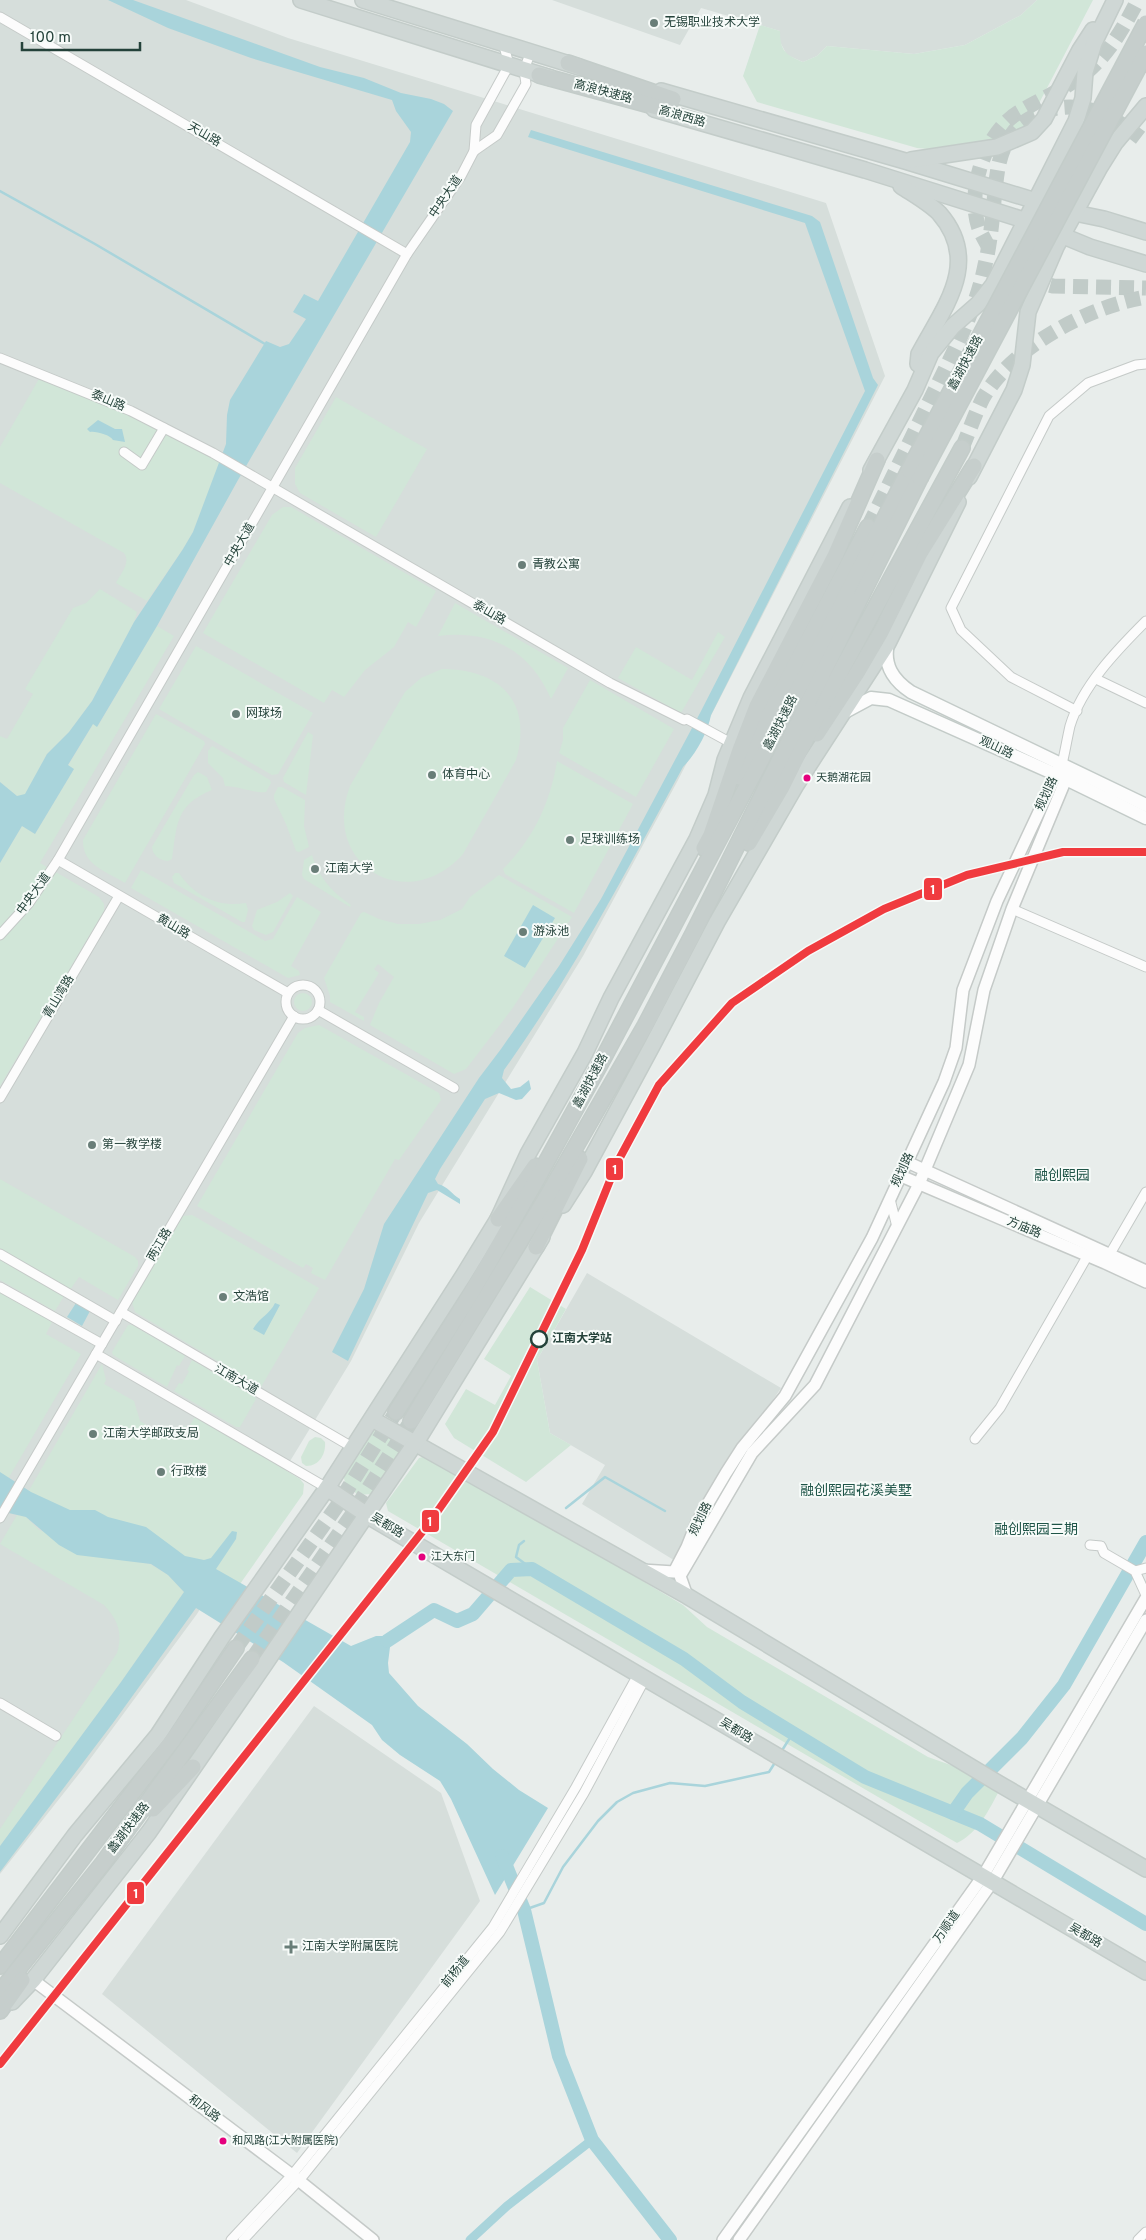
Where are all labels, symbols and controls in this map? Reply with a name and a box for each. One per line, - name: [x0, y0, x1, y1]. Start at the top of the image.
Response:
- place label: 无锡职业技术大学: [664, 15, 760, 31]
- marker: 无锡职业技术大学: [648, 17, 660, 29]
- scale bar: [22, 20, 140, 52]
- text: 100 m: [30, 29, 71, 48]
- street label: 高浪快速路: [572, 77, 634, 107]
- street label: 高浪西路: [657, 103, 707, 131]
- street label: 天山路: [184, 119, 224, 151]
- street label: 中央大道: [426, 173, 466, 221]
- street label: 蠡湖快速路: [945, 333, 987, 393]
- street label: 泰山路: [88, 387, 128, 415]
- street label: 中央大道: [221, 520, 259, 570]
- place label: 青教公寓: [532, 557, 580, 573]
- marker: 青教公寓: [516, 559, 528, 571]
- street label: 泰山路: [469, 597, 509, 629]
- street label: 蠡湖快速路: [760, 693, 802, 753]
- place label: 网球场: [246, 706, 282, 722]
- marker: 网球场: [230, 708, 242, 720]
- street label: 观山路: [976, 733, 1016, 763]
- place label: 体育中心: [442, 767, 490, 783]
- marker: 体育中心: [426, 769, 438, 781]
- place label: 天鹅湖花园: [816, 771, 871, 785]
- marker: 天鹅湖花园: [802, 773, 812, 783]
- street label: 规划路: [1032, 774, 1062, 814]
- place label: 足球训练场: [580, 832, 640, 848]
- marker: 足球训练场: [564, 834, 576, 846]
- place label: 江南大学: [325, 861, 373, 877]
- marker: 江南大学: [309, 863, 321, 875]
- street label: 中央大道: [13, 870, 55, 918]
- line badge: 1: [923, 877, 943, 901]
- text: 1: [930, 882, 936, 899]
- street label: 黄山路: [153, 911, 193, 943]
- place label: 游泳池: [533, 924, 569, 940]
- marker: 游泳池: [517, 926, 529, 938]
- street label: 青山湾路: [40, 972, 78, 1022]
- street label: 蠡湖快速路: [570, 1051, 612, 1111]
- place label: 第一教学楼: [102, 1137, 162, 1153]
- marker: 第一教学楼: [86, 1139, 98, 1151]
- street label: 规划路: [888, 1150, 918, 1190]
- line badge: 1: [605, 1157, 624, 1181]
- text: 1: [612, 1162, 618, 1179]
- district label: 融创·熙园: [1034, 1167, 1090, 1185]
- street label: 方庙路: [1004, 1214, 1044, 1242]
- street label: 两江路: [144, 1225, 176, 1265]
- place label: 文浩馆: [233, 1289, 269, 1305]
- marker: 文浩馆: [217, 1291, 229, 1303]
- marker: 江南大学站: [530, 1330, 548, 1348]
- place label: 江南大学站: [552, 1331, 612, 1347]
- street label: 江南大道: [211, 1361, 261, 1399]
- place label: 江南大学邮政支局: [103, 1426, 199, 1442]
- marker: 江南大学邮政支局: [87, 1428, 99, 1440]
- place label: 行政楼: [171, 1464, 207, 1480]
- marker: 行政楼: [155, 1466, 167, 1478]
- district label: 融创熙园·花溪美墅: [800, 1482, 912, 1500]
- street label: 规划路: [686, 1499, 716, 1539]
- line badge: 1: [421, 1509, 440, 1533]
- street label: 吴都路: [367, 1510, 407, 1542]
- text: 1: [427, 1514, 433, 1531]
- district label: 融创熙园三期: [994, 1521, 1078, 1539]
- place label: 江大东门: [431, 1550, 475, 1564]
- marker: 江大东门: [417, 1552, 427, 1562]
- street label: 吴都路: [716, 1715, 756, 1747]
- street label: 蠡湖快速路: [105, 1799, 153, 1857]
- line badge: 1: [126, 1881, 145, 1905]
- text: 1: [133, 1886, 139, 1903]
- street label: 万顺道: [930, 1908, 964, 1946]
- street label: 吴都路: [1065, 1920, 1105, 1952]
- place label: 江南大学附属医院: [302, 1939, 398, 1955]
- marker: 江南大学附属医院: [284, 1940, 298, 1954]
- street label: 前杨道: [438, 1953, 474, 1991]
- street label: 和风路: [185, 2092, 223, 2126]
- place label: 和风路(江大附属医院): [232, 2134, 339, 2148]
- marker: 和风路(江大附属医院): [218, 2136, 228, 2146]

